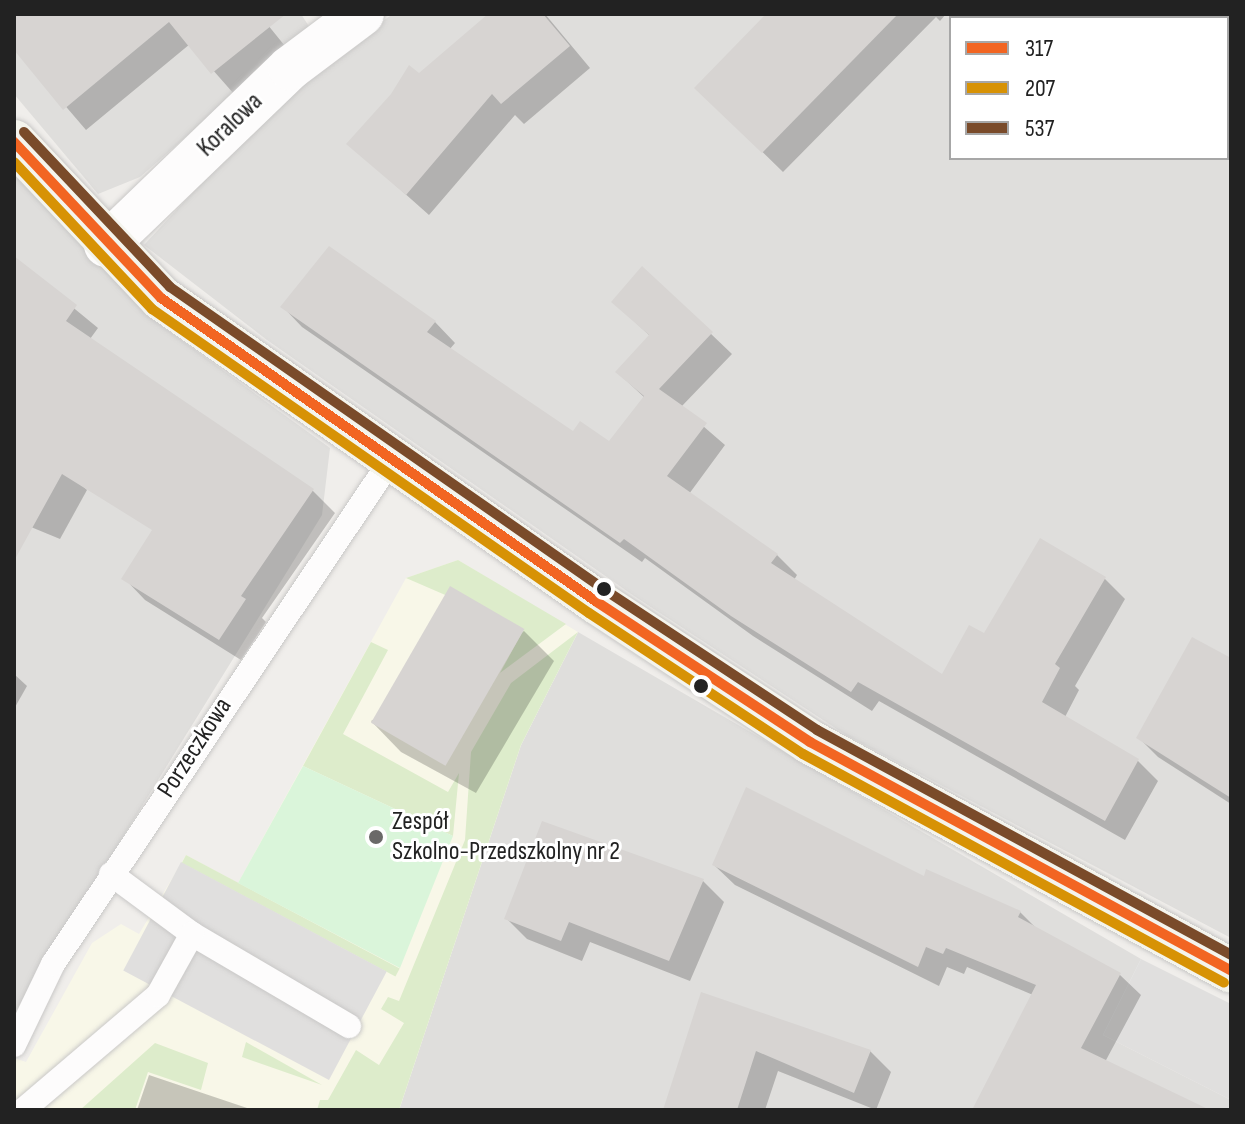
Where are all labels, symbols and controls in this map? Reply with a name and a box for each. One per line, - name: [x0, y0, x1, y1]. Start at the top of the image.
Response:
- legend: [949, 16, 1229, 160]
- text: 317: [1025, 34, 1053, 63]
- text: 207: [1025, 74, 1055, 103]
- street label: Koralowa: [191, 86, 269, 164]
- text: 537: [1025, 114, 1054, 143]
- unlabelled marker: [596, 581, 612, 597]
- unlabelled marker: [693, 678, 709, 694]
- street label: Porzeczkowa: [151, 692, 239, 804]
- place label: Zespół Szkolno-Przedszkolny nr 2: [392, 806, 620, 868]
- marker: Zespół Szkolno-Przedszkolny nr 2: [367, 828, 385, 846]

